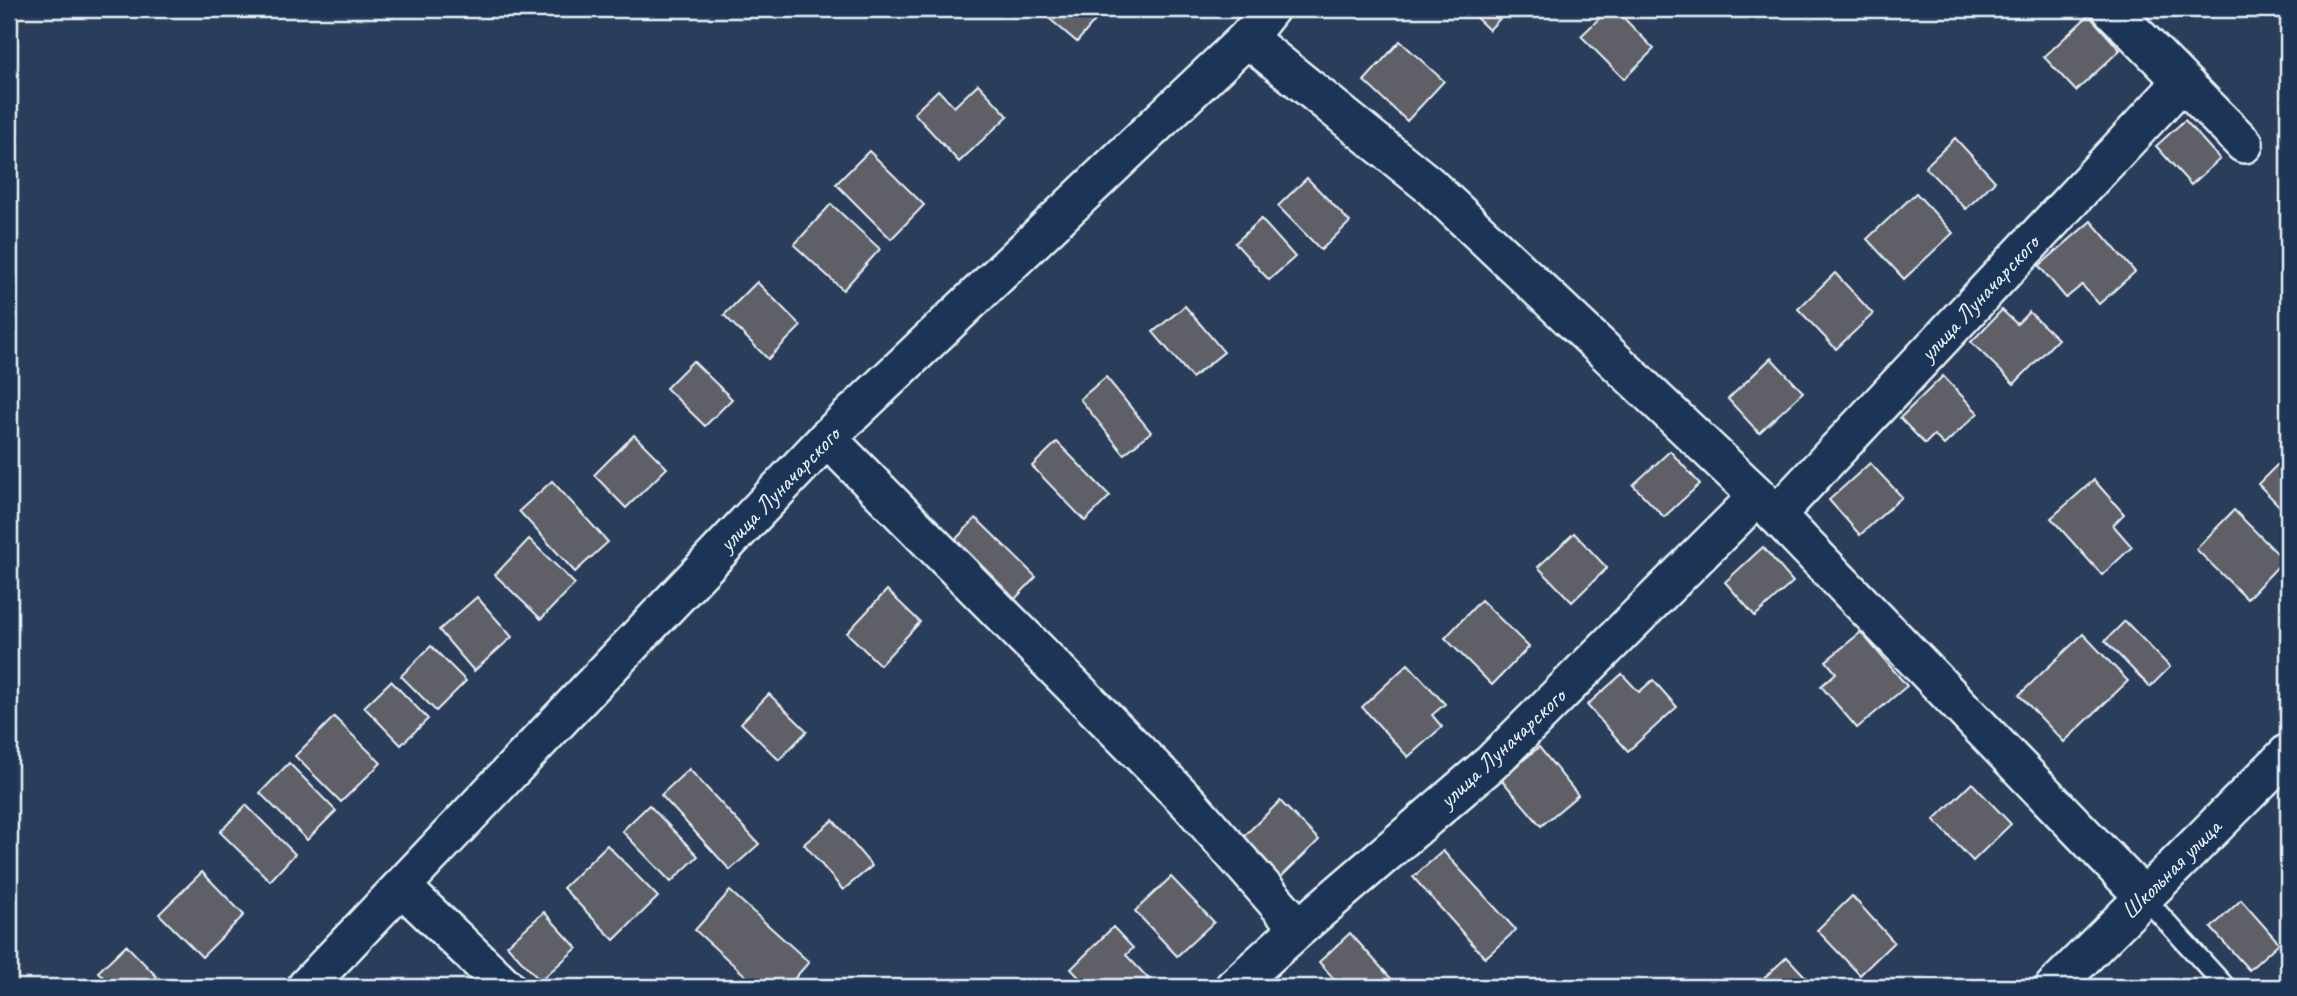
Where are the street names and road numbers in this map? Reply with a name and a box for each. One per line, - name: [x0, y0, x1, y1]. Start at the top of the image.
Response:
- street label: улица Луначарского: [1911, 227, 2047, 369]
- street label: улица Луначарского: [710, 418, 848, 559]
- street label: улица Луначарского: [1431, 680, 1573, 816]
- street label: Школьная улица: [2115, 811, 2229, 925]

